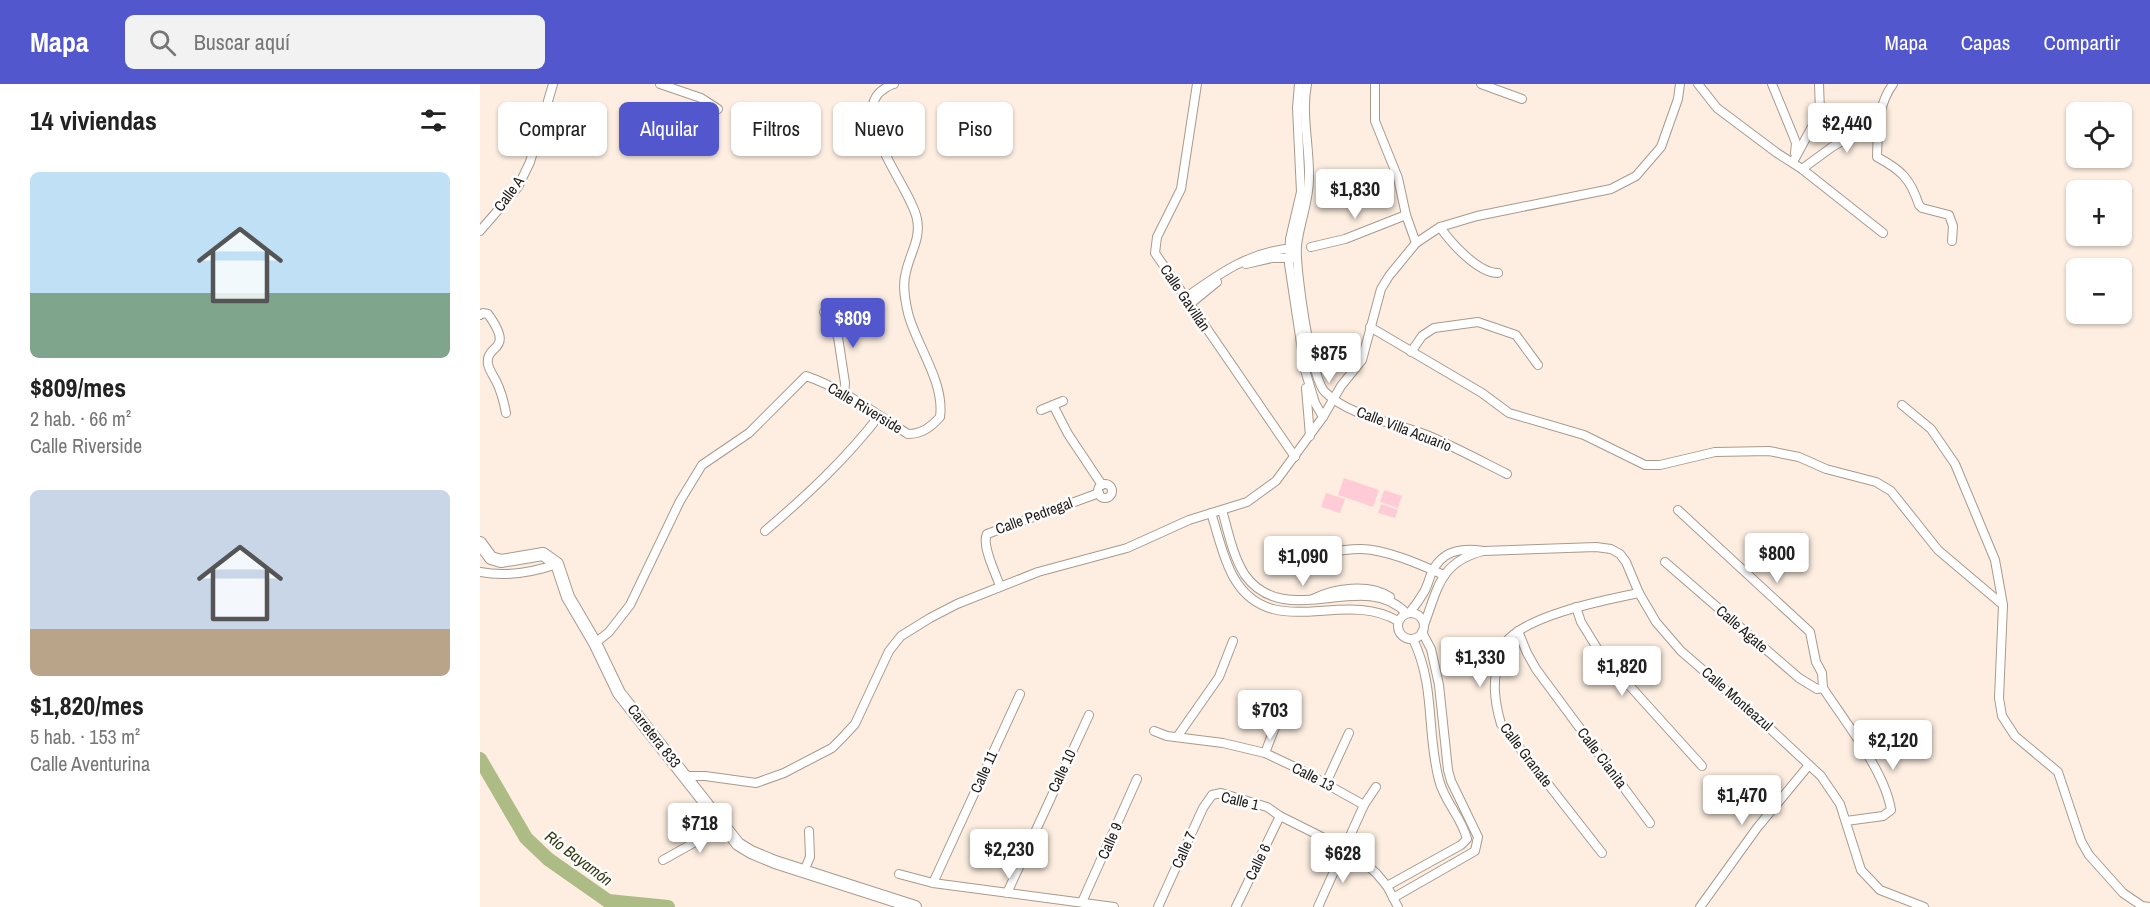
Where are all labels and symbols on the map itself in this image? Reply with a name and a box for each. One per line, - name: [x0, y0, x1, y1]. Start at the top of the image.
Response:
- pin: $2,440: [1798, 103, 1896, 154]
- pin: $1,830: [1306, 169, 1404, 220]
- street label: Calle A: [489, 171, 529, 216]
- street label: Calle Gavillán: [1155, 260, 1216, 335]
- pin: $809: [817, 298, 889, 349]
- pin: $875: [1293, 333, 1365, 384]
- street label: Calle Riverside: [824, 377, 907, 438]
- street label: Calle Villa Acuario: [1354, 401, 1455, 456]
- street label: Calle Pedregal: [992, 492, 1075, 539]
- pin: $800: [1741, 533, 1813, 584]
- pin: $1,090: [1254, 536, 1352, 587]
- street label: Calle Agate: [1712, 600, 1773, 657]
- pin: $1,330: [1431, 637, 1529, 688]
- pin: $1,820: [1573, 646, 1671, 697]
- street label: Calle Monteazul: [1697, 662, 1777, 735]
- pin: $703: [1234, 690, 1306, 741]
- street label: Carretera 833: [623, 699, 686, 772]
- street label: Calle Granate: [1495, 718, 1558, 791]
- pin: $2,120: [1844, 720, 1942, 771]
- street label: Calle Cianita: [1573, 723, 1632, 793]
- street label: Calle 10: [1042, 746, 1081, 796]
- street label: Calle 11: [965, 747, 1002, 796]
- street label: Calle 13: [1288, 757, 1338, 796]
- pin: $1,470: [1693, 775, 1791, 826]
- street label: Calle 1: [1219, 786, 1261, 815]
- pin: $718: [664, 803, 736, 854]
- street label: Calle 9: [1092, 819, 1127, 863]
- water label: Río Bayamón: [541, 825, 617, 891]
- street label: Calle 7: [1166, 828, 1201, 872]
- pin: $2,230: [960, 829, 1058, 880]
- pin: $628: [1307, 833, 1379, 884]
- street label: Calle 6: [1240, 840, 1275, 884]

